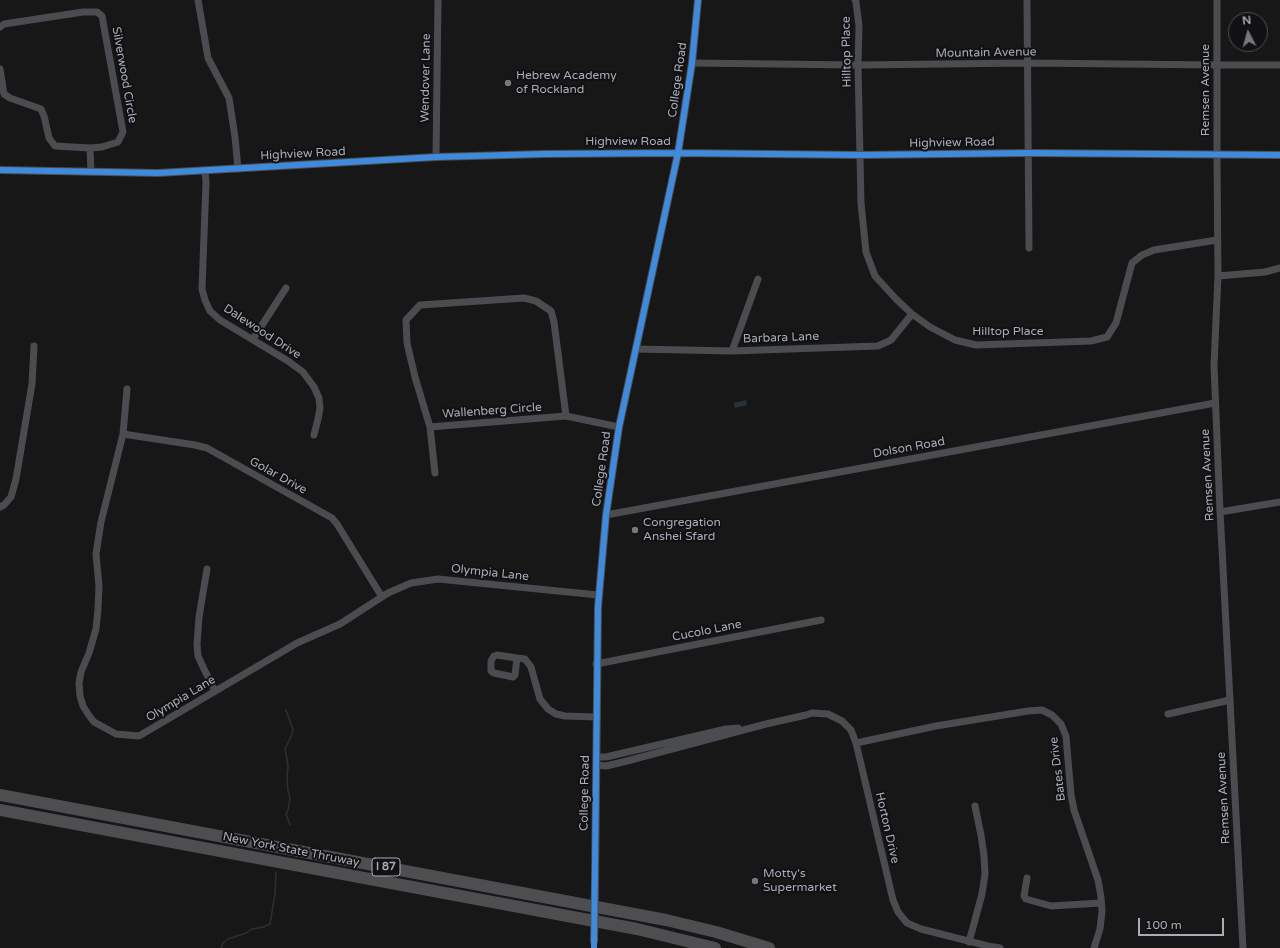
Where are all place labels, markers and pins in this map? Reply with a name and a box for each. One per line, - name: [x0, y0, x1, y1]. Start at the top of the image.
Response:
- place label: Hebrew Academy of Rockland: [516, 69, 617, 97]
- marker: Hebrew Academy of Rockland: [503, 78, 513, 88]
- place label: Congregation Anshei Sfard: [643, 516, 721, 544]
- marker: Congregation Anshei Sfard: [630, 525, 640, 535]
- place label: Motty's Supermarket: [763, 867, 837, 895]
- marker: Motty's Supermarket: [750, 876, 760, 886]

